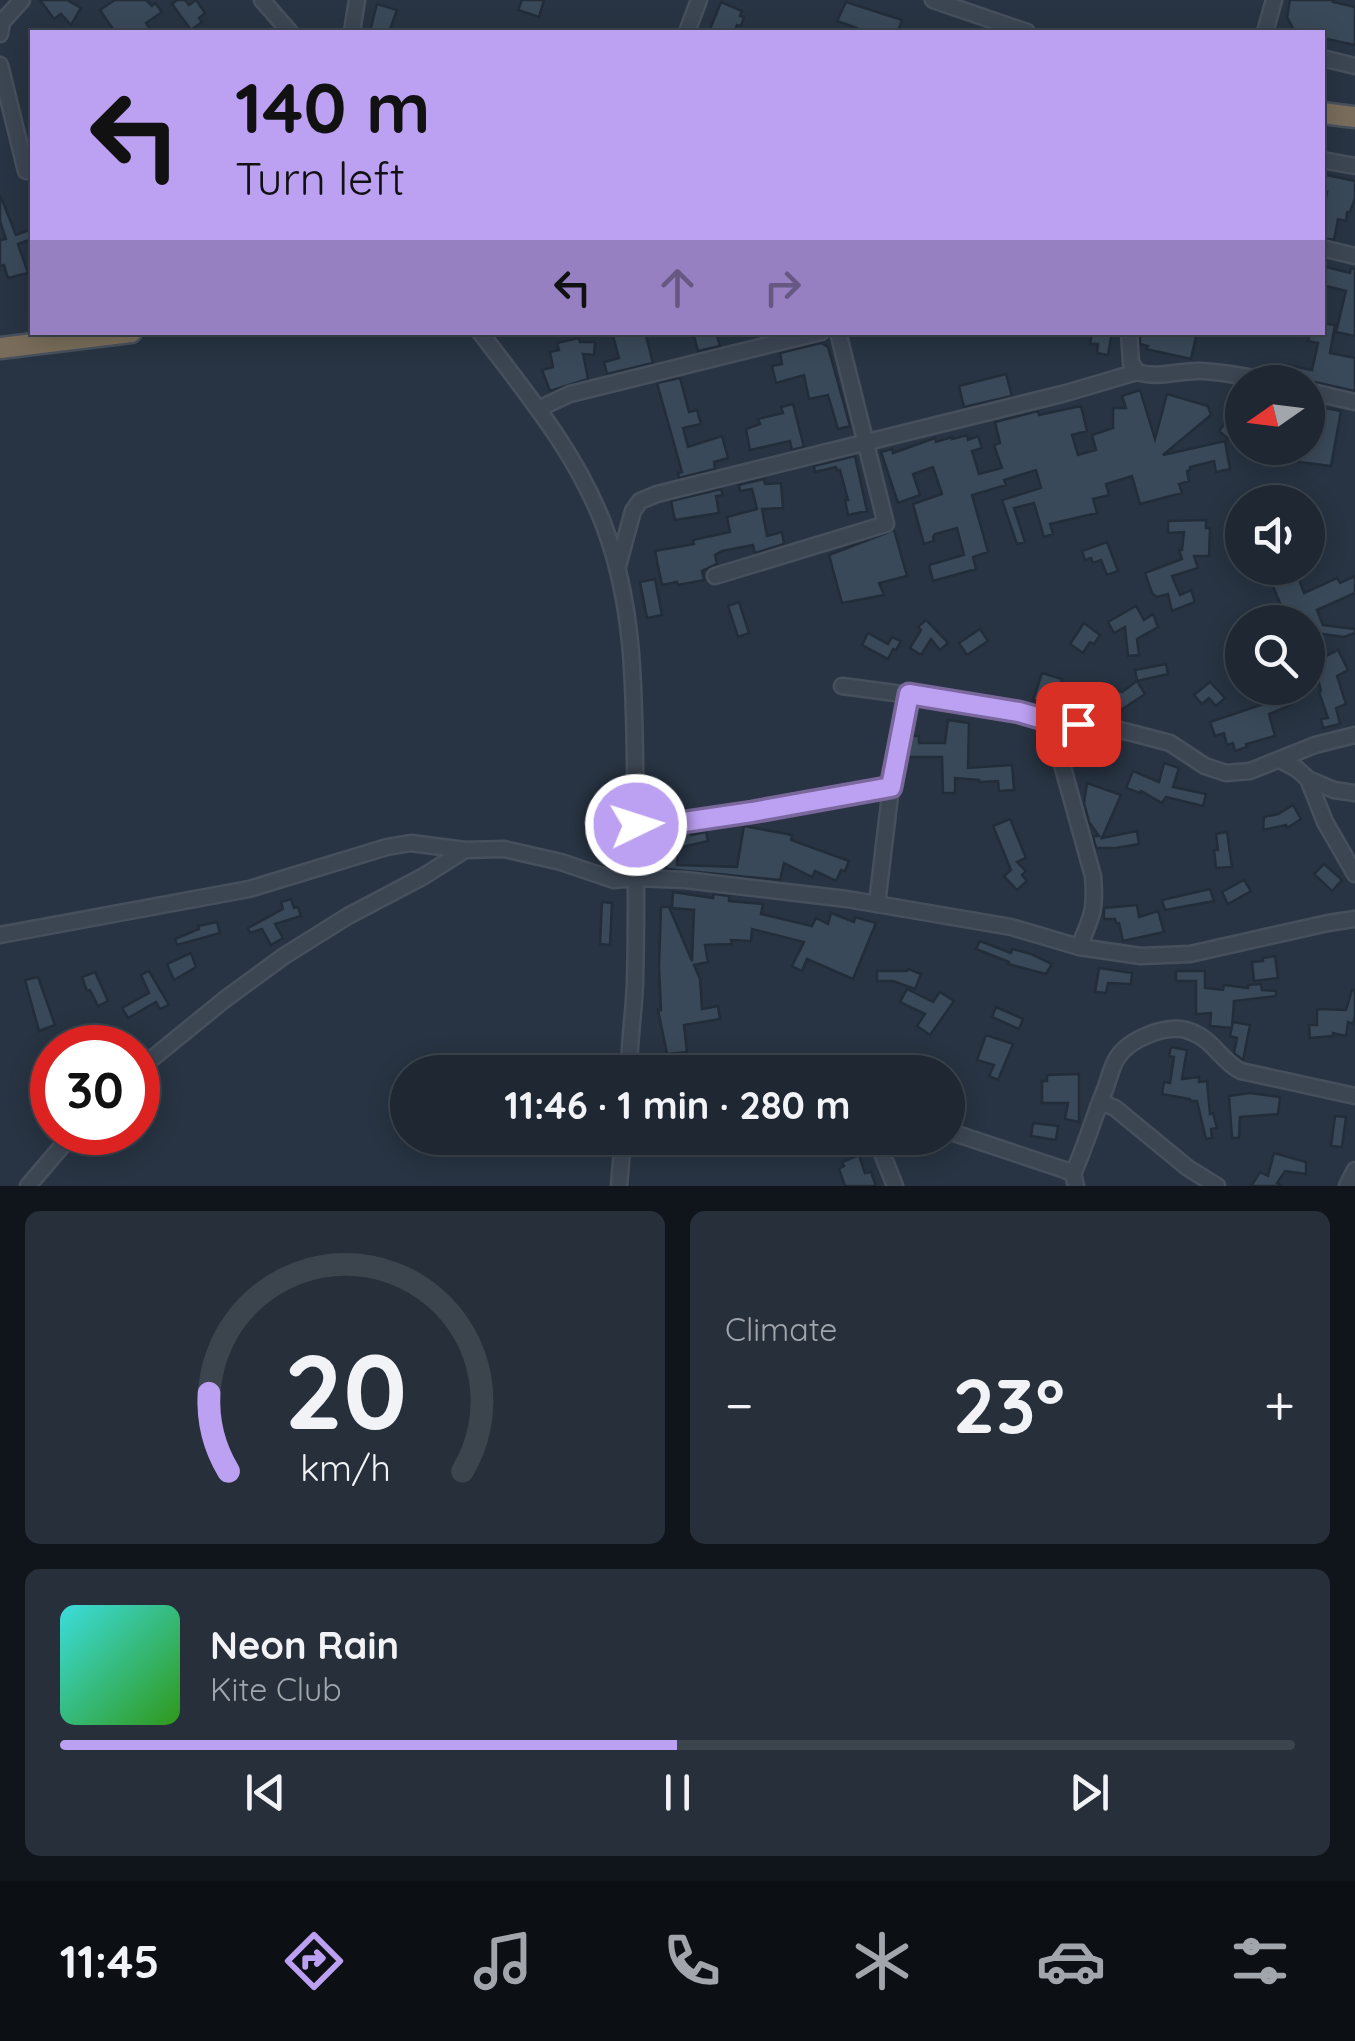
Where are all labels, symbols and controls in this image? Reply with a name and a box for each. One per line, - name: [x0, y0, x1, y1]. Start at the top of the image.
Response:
- text: 140 m: [235, 63, 431, 151]
- icon: left: [70, 70, 200, 200]
- text: Turn left: [235, 150, 405, 206]
- icon: left: [545, 260, 600, 315]
- icon: ahead: [650, 260, 705, 315]
- icon: right: [755, 260, 810, 315]
- north arrow: [1225, 365, 1325, 465]
- map controls: [1225, 365, 1325, 705]
- button: sound: [1225, 485, 1325, 585]
- button: search: [1225, 605, 1325, 705]
- pin: [1036, 682, 1121, 767]
- icon: arrive: [1051, 697, 1106, 752]
- position arrow: [584, 773, 688, 877]
- speed limit sign: 30: [30, 1025, 160, 1155]
- text: 11:46 · 1 min · 280 m: [504, 1081, 851, 1129]
- text: Climate: [725, 1309, 837, 1349]
- text: 20: [283, 1325, 407, 1455]
- text: 23°: [953, 1358, 1065, 1452]
- text: −: [725, 1370, 754, 1439]
- text: +: [1264, 1370, 1295, 1439]
- text: km/h: [300, 1445, 390, 1490]
- text: Neon Rain: [210, 1621, 399, 1669]
- text: Kite Club: [210, 1669, 342, 1709]
- icon: previous: [238, 1765, 293, 1820]
- icon: pause: [650, 1765, 705, 1820]
- icon: next: [1062, 1765, 1117, 1820]
- icon: directions: [279, 1926, 349, 1996]
- icon: music: [468, 1926, 538, 1996]
- icon: phone: [657, 1926, 727, 1996]
- icon: climate: [847, 1926, 917, 1996]
- icon: car: [1036, 1926, 1106, 1996]
- icon: filters: [1225, 1926, 1295, 1996]
- text: 11:45: [60, 1933, 159, 1989]

